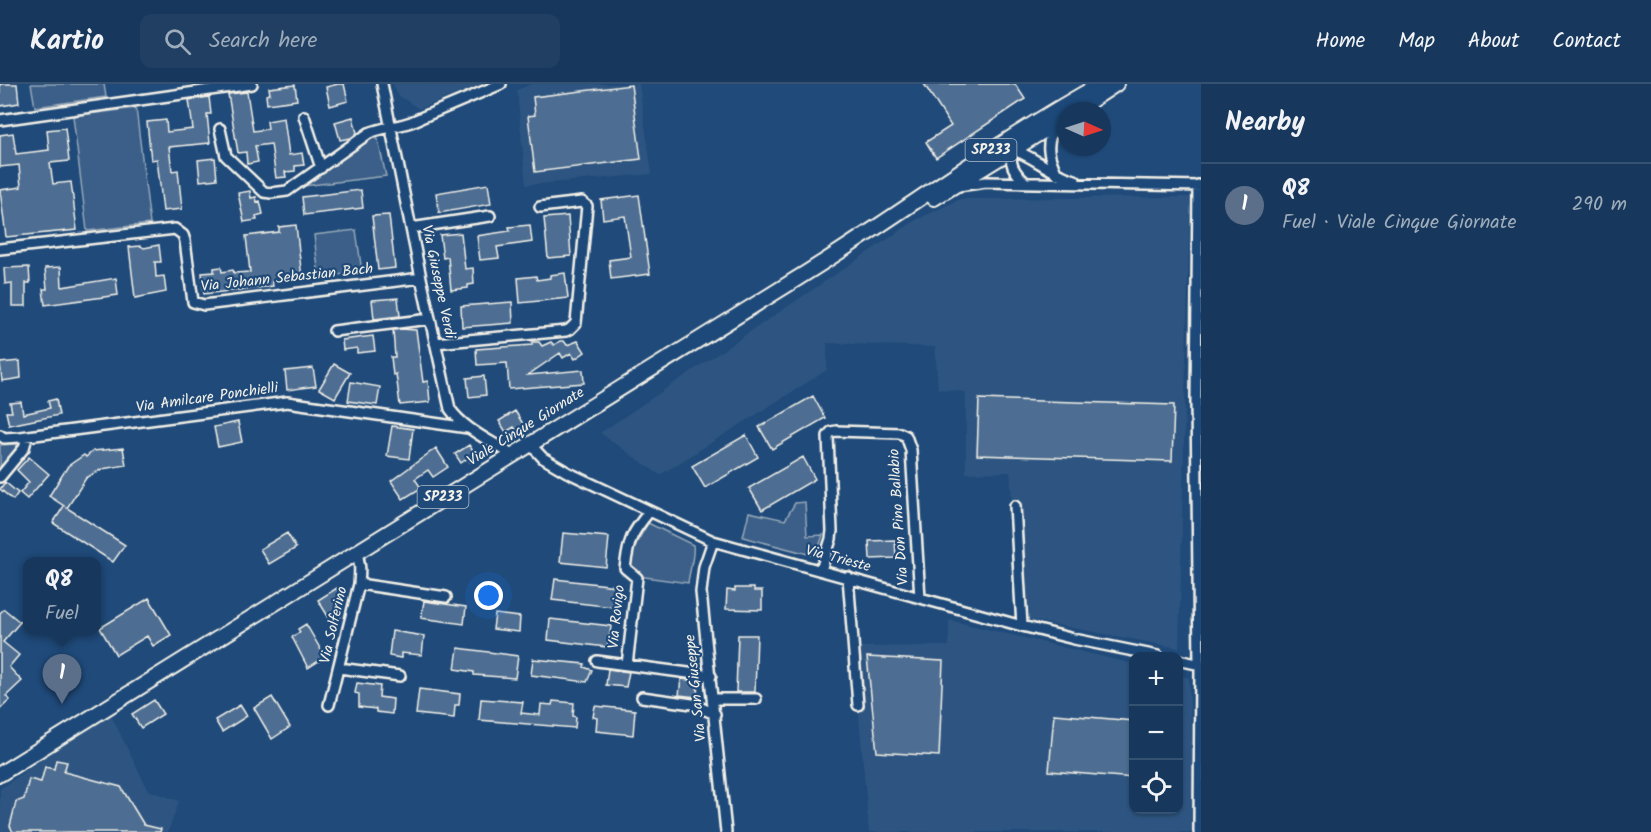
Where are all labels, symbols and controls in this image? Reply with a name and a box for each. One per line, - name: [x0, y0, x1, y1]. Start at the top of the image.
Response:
- search box: [140, 14, 560, 68]
- text: Kartio: [30, 19, 104, 64]
- text: Search here: [209, 24, 317, 59]
- icon: search: [161, 25, 194, 58]
- text: Home: [1316, 25, 1365, 58]
- text: Map: [1398, 25, 1435, 58]
- text: About: [1468, 25, 1519, 58]
- text: Contact: [1552, 25, 1621, 58]
- north arrow: [1057, 102, 1111, 156]
- text: Nearby: [1225, 102, 1305, 144]
- road number: SP233: [966, 139, 1016, 161]
- text: Q8: [1282, 172, 1309, 207]
- text: 1: [1241, 189, 1248, 221]
- text: 290 m: [1572, 189, 1627, 221]
- text: Fuel · Viale Cinque Giornate: [1282, 207, 1516, 239]
- street label: Via Giuseppe Verdi: [414, 223, 462, 342]
- street label: Via Johann Sebastian Bach: [200, 257, 374, 299]
- street label: Via Amilcare Ponchielli: [134, 376, 281, 420]
- street label: Viale Cinque Giornate: [463, 381, 590, 473]
- street label: Via Don Pino Ballabio: [882, 448, 916, 586]
- road number: SP233: [418, 486, 468, 508]
- street label: Via Trieste: [803, 539, 874, 579]
- popup: [23, 557, 101, 635]
- text: Q8: [45, 563, 72, 598]
- your location: [474, 581, 503, 610]
- street label: Via Solferino: [313, 584, 355, 666]
- street label: Via Rovigo: [602, 584, 632, 650]
- text: Fuel: [45, 598, 79, 630]
- street label: Via San Giuseppe: [678, 633, 714, 743]
- map controls: [1129, 652, 1183, 814]
- button: +: [1129, 652, 1183, 706]
- pin: 1: [42, 654, 82, 704]
- button: −: [1129, 706, 1183, 760]
- button: locate: [1129, 760, 1183, 814]

